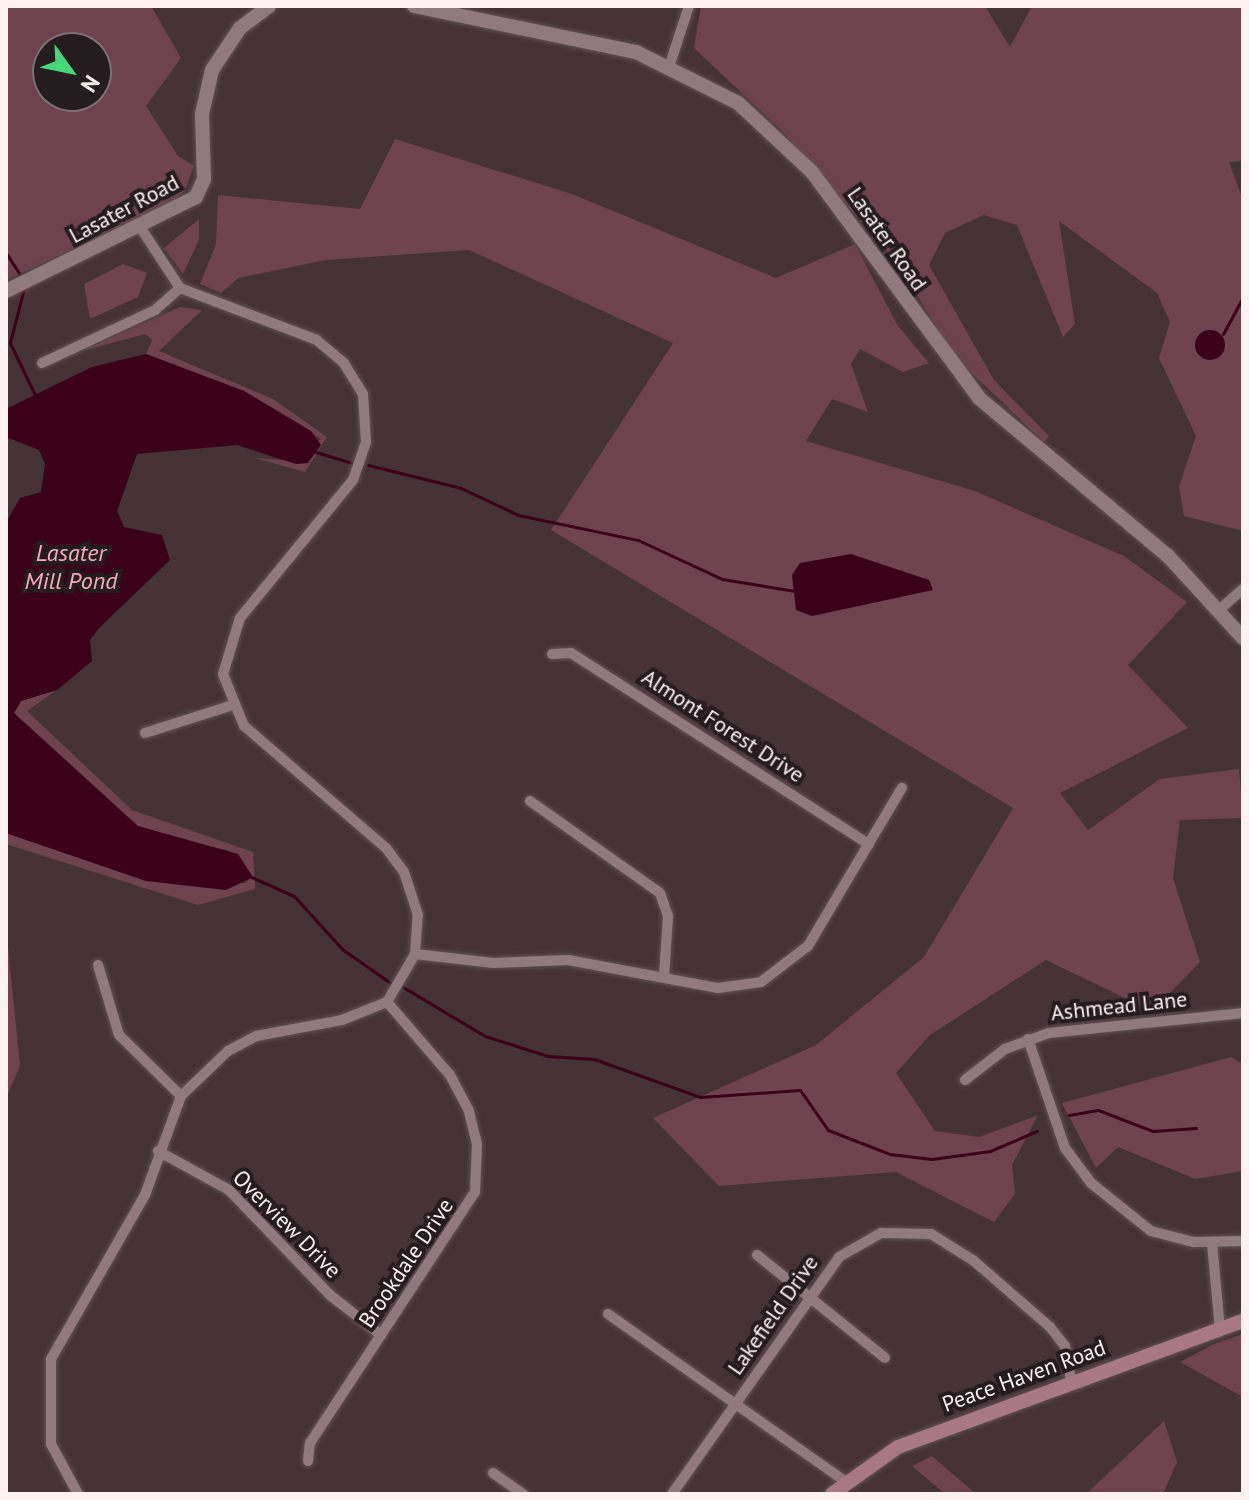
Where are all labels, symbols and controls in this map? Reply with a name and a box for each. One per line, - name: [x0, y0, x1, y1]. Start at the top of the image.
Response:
- north arrow: [32, 32, 112, 112]
- text: N: [75, 70, 106, 98]
- street label: Lasater Road: [65, 169, 183, 249]
- street label: Lasater Road: [842, 182, 932, 296]
- water label: Lasater Mill Pond: [24, 539, 118, 595]
- street label: Almont Forest Drive: [637, 664, 809, 788]
- street label: Ashmead Lane: [1050, 986, 1188, 1026]
- street label: Overview Drive: [227, 1164, 347, 1284]
- street label: Brookdale Drive: [353, 1193, 459, 1333]
- street label: Lakefield Drive: [722, 1250, 824, 1380]
- street label: Peace Haven Road: [939, 1334, 1109, 1418]

